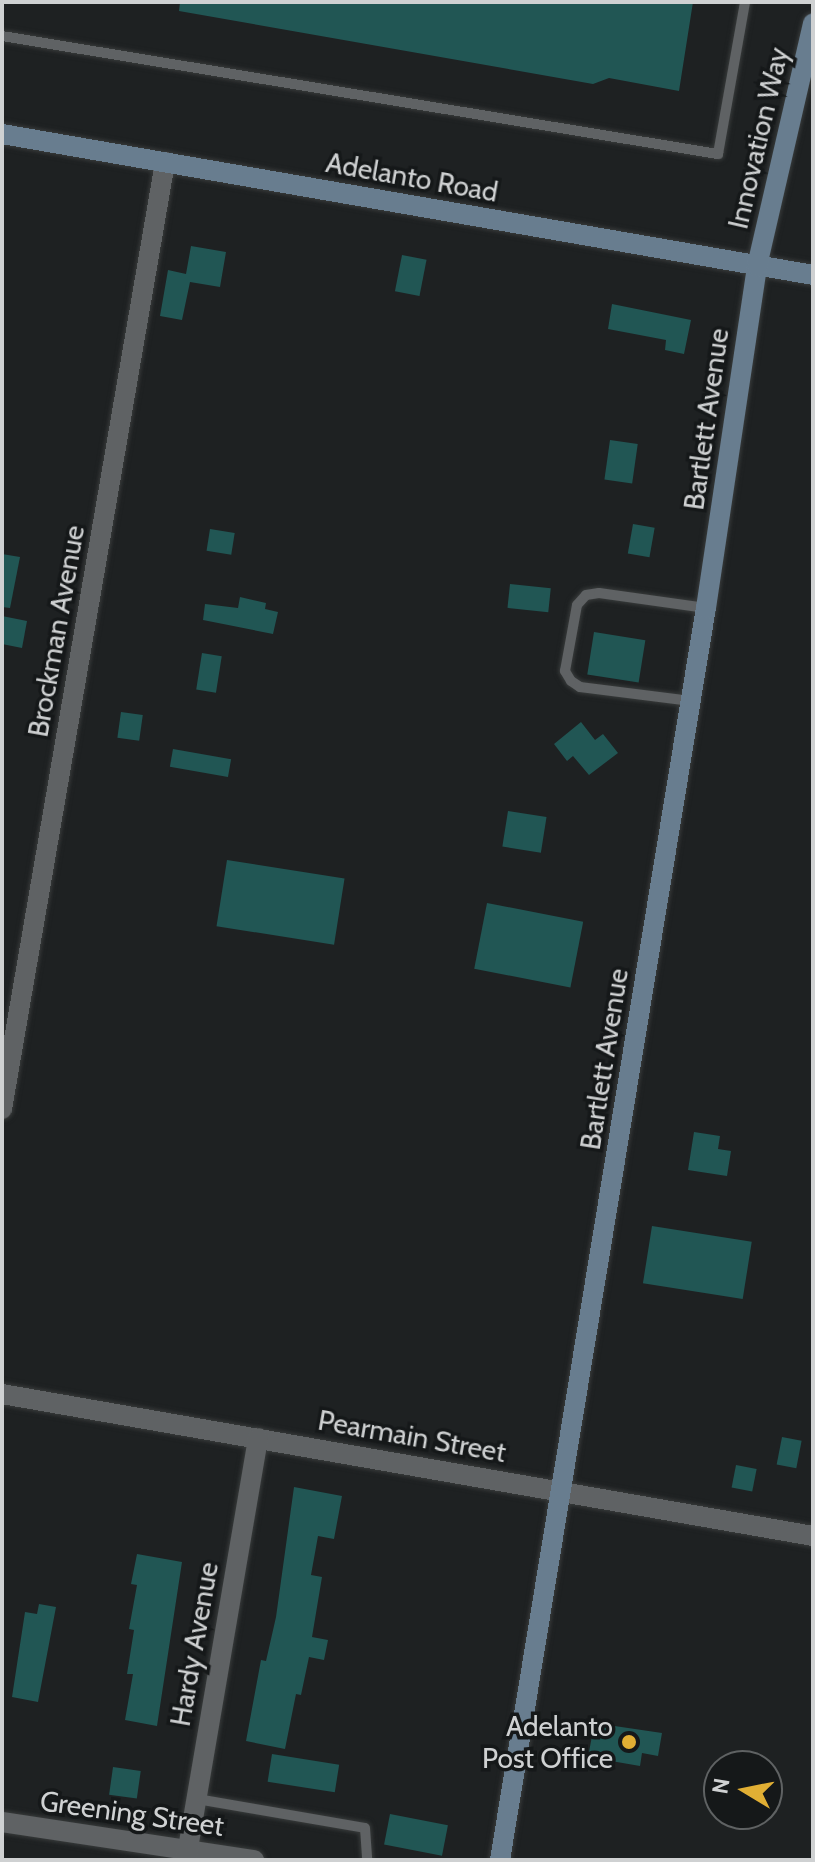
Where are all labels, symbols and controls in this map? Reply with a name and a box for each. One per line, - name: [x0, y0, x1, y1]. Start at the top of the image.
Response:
- street label: Innovation Way: [721, 44, 795, 232]
- street label: Adelanto Road: [323, 145, 501, 209]
- street label: Bartlett Avenue: [677, 326, 735, 512]
- street label: Brockman Avenue: [21, 522, 91, 740]
- street label: Bartlett Avenue: [573, 966, 635, 1152]
- street label: Pearmain Street: [315, 1403, 509, 1469]
- street label: Hardy Avenue: [163, 1559, 225, 1729]
- place label: Adelanto Post Office: [482, 1709, 613, 1775]
- marker: Adelanto Post Office: [620, 1733, 638, 1751]
- north arrow: [703, 1750, 783, 1830]
- text: N: [706, 1776, 735, 1796]
- street label: Greening Street: [38, 1783, 226, 1843]

